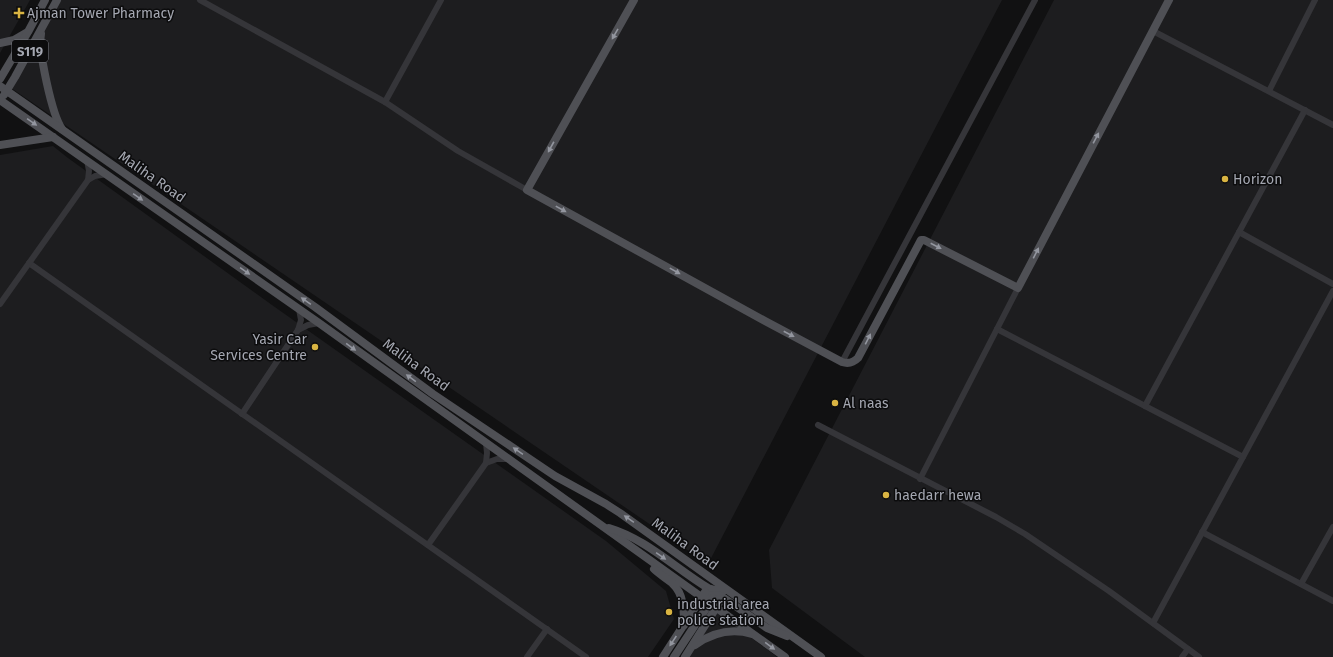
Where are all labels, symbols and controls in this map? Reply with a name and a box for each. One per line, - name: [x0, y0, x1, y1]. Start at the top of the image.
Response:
- place label: Ajman Tower Pharmacy: [27, 5, 174, 22]
- marker: Ajman Tower Pharmacy: [14, 8, 24, 18]
- one-way arrow: [611, 28, 618, 40]
- road number: S119: [12, 40, 48, 62]
- one-way arrow: [27, 118, 37, 126]
- one-way arrow: [1093, 132, 1099, 144]
- one-way arrow: [547, 141, 554, 153]
- street label: Maliha Road: [115, 148, 189, 206]
- place label: Horizon: [1233, 171, 1282, 188]
- marker: Horizon: [1220, 174, 1230, 184]
- one-way arrow: [133, 193, 144, 201]
- one-way arrow: [555, 205, 567, 212]
- one-way arrow: [930, 243, 942, 250]
- one-way arrow: [1033, 248, 1039, 259]
- one-way arrow: [240, 267, 250, 275]
- one-way arrow: [669, 268, 681, 275]
- one-way arrow: [301, 297, 311, 305]
- place label: Yasir Car Services Centre: [210, 331, 308, 364]
- one-way arrow: [783, 331, 795, 337]
- one-way arrow: [865, 333, 871, 345]
- street label: Maliha Road: [379, 335, 453, 395]
- marker: Yasir Car Services Centre: [310, 342, 320, 352]
- one-way arrow: [346, 343, 356, 351]
- one-way arrow: [406, 374, 416, 382]
- place label: Al naas: [843, 395, 889, 412]
- marker: Al naas: [830, 398, 840, 408]
- one-way arrow: [513, 447, 523, 455]
- place label: haedarr hewa: [894, 487, 981, 504]
- marker: haedarr hewa: [881, 490, 891, 500]
- street label: Maliha Road: [648, 514, 722, 574]
- one-way arrow: [623, 515, 634, 523]
- one-way arrow: [656, 552, 667, 560]
- place label: industrial area police station: [677, 596, 770, 629]
- marker: industrial area police station: [664, 607, 674, 617]
- one-way arrow: [669, 636, 677, 647]
- one-way arrow: [765, 642, 775, 650]

